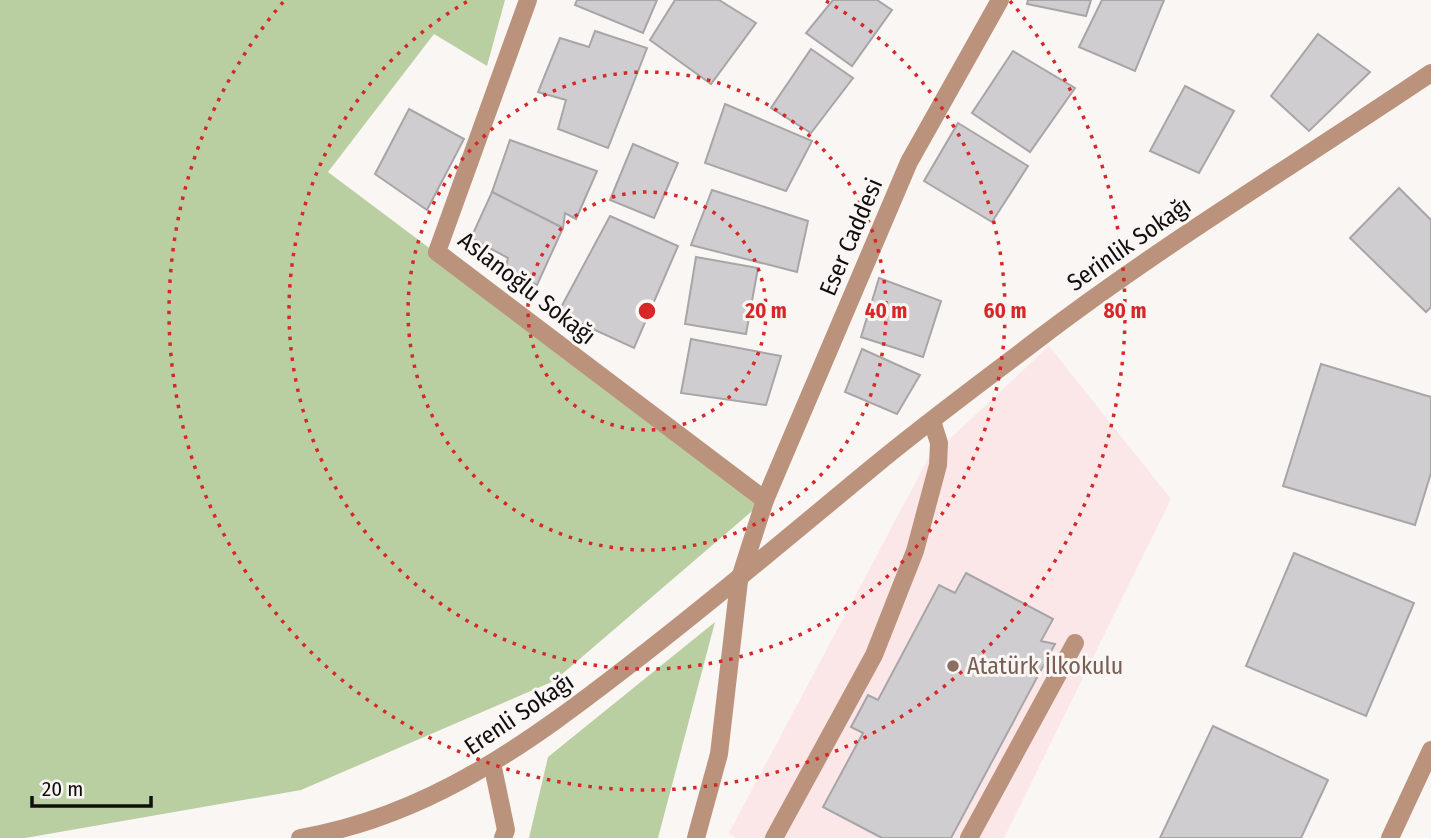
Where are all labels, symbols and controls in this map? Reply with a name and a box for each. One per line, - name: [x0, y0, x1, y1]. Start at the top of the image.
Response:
- street label: Eser Caddesi: [814, 174, 888, 300]
- street label: Serinlik Sokağı: [1062, 191, 1196, 297]
- street label: Aslanoğlu Sokağı: [453, 226, 601, 350]
- text: 20 m: [744, 298, 787, 324]
- text: 40 m: [865, 298, 907, 324]
- text: 60 m: [984, 298, 1026, 324]
- text: 80 m: [1104, 298, 1146, 324]
- centre of rings: [635, 299, 659, 323]
- place label: Atatürk İlkokulu: [967, 652, 1123, 680]
- marker: Atatürk İlkokulu: [945, 658, 961, 674]
- street label: Erenli Sokağı: [459, 667, 579, 761]
- scale bar: [32, 764, 150, 808]
- text: 20 m: [42, 776, 83, 802]

